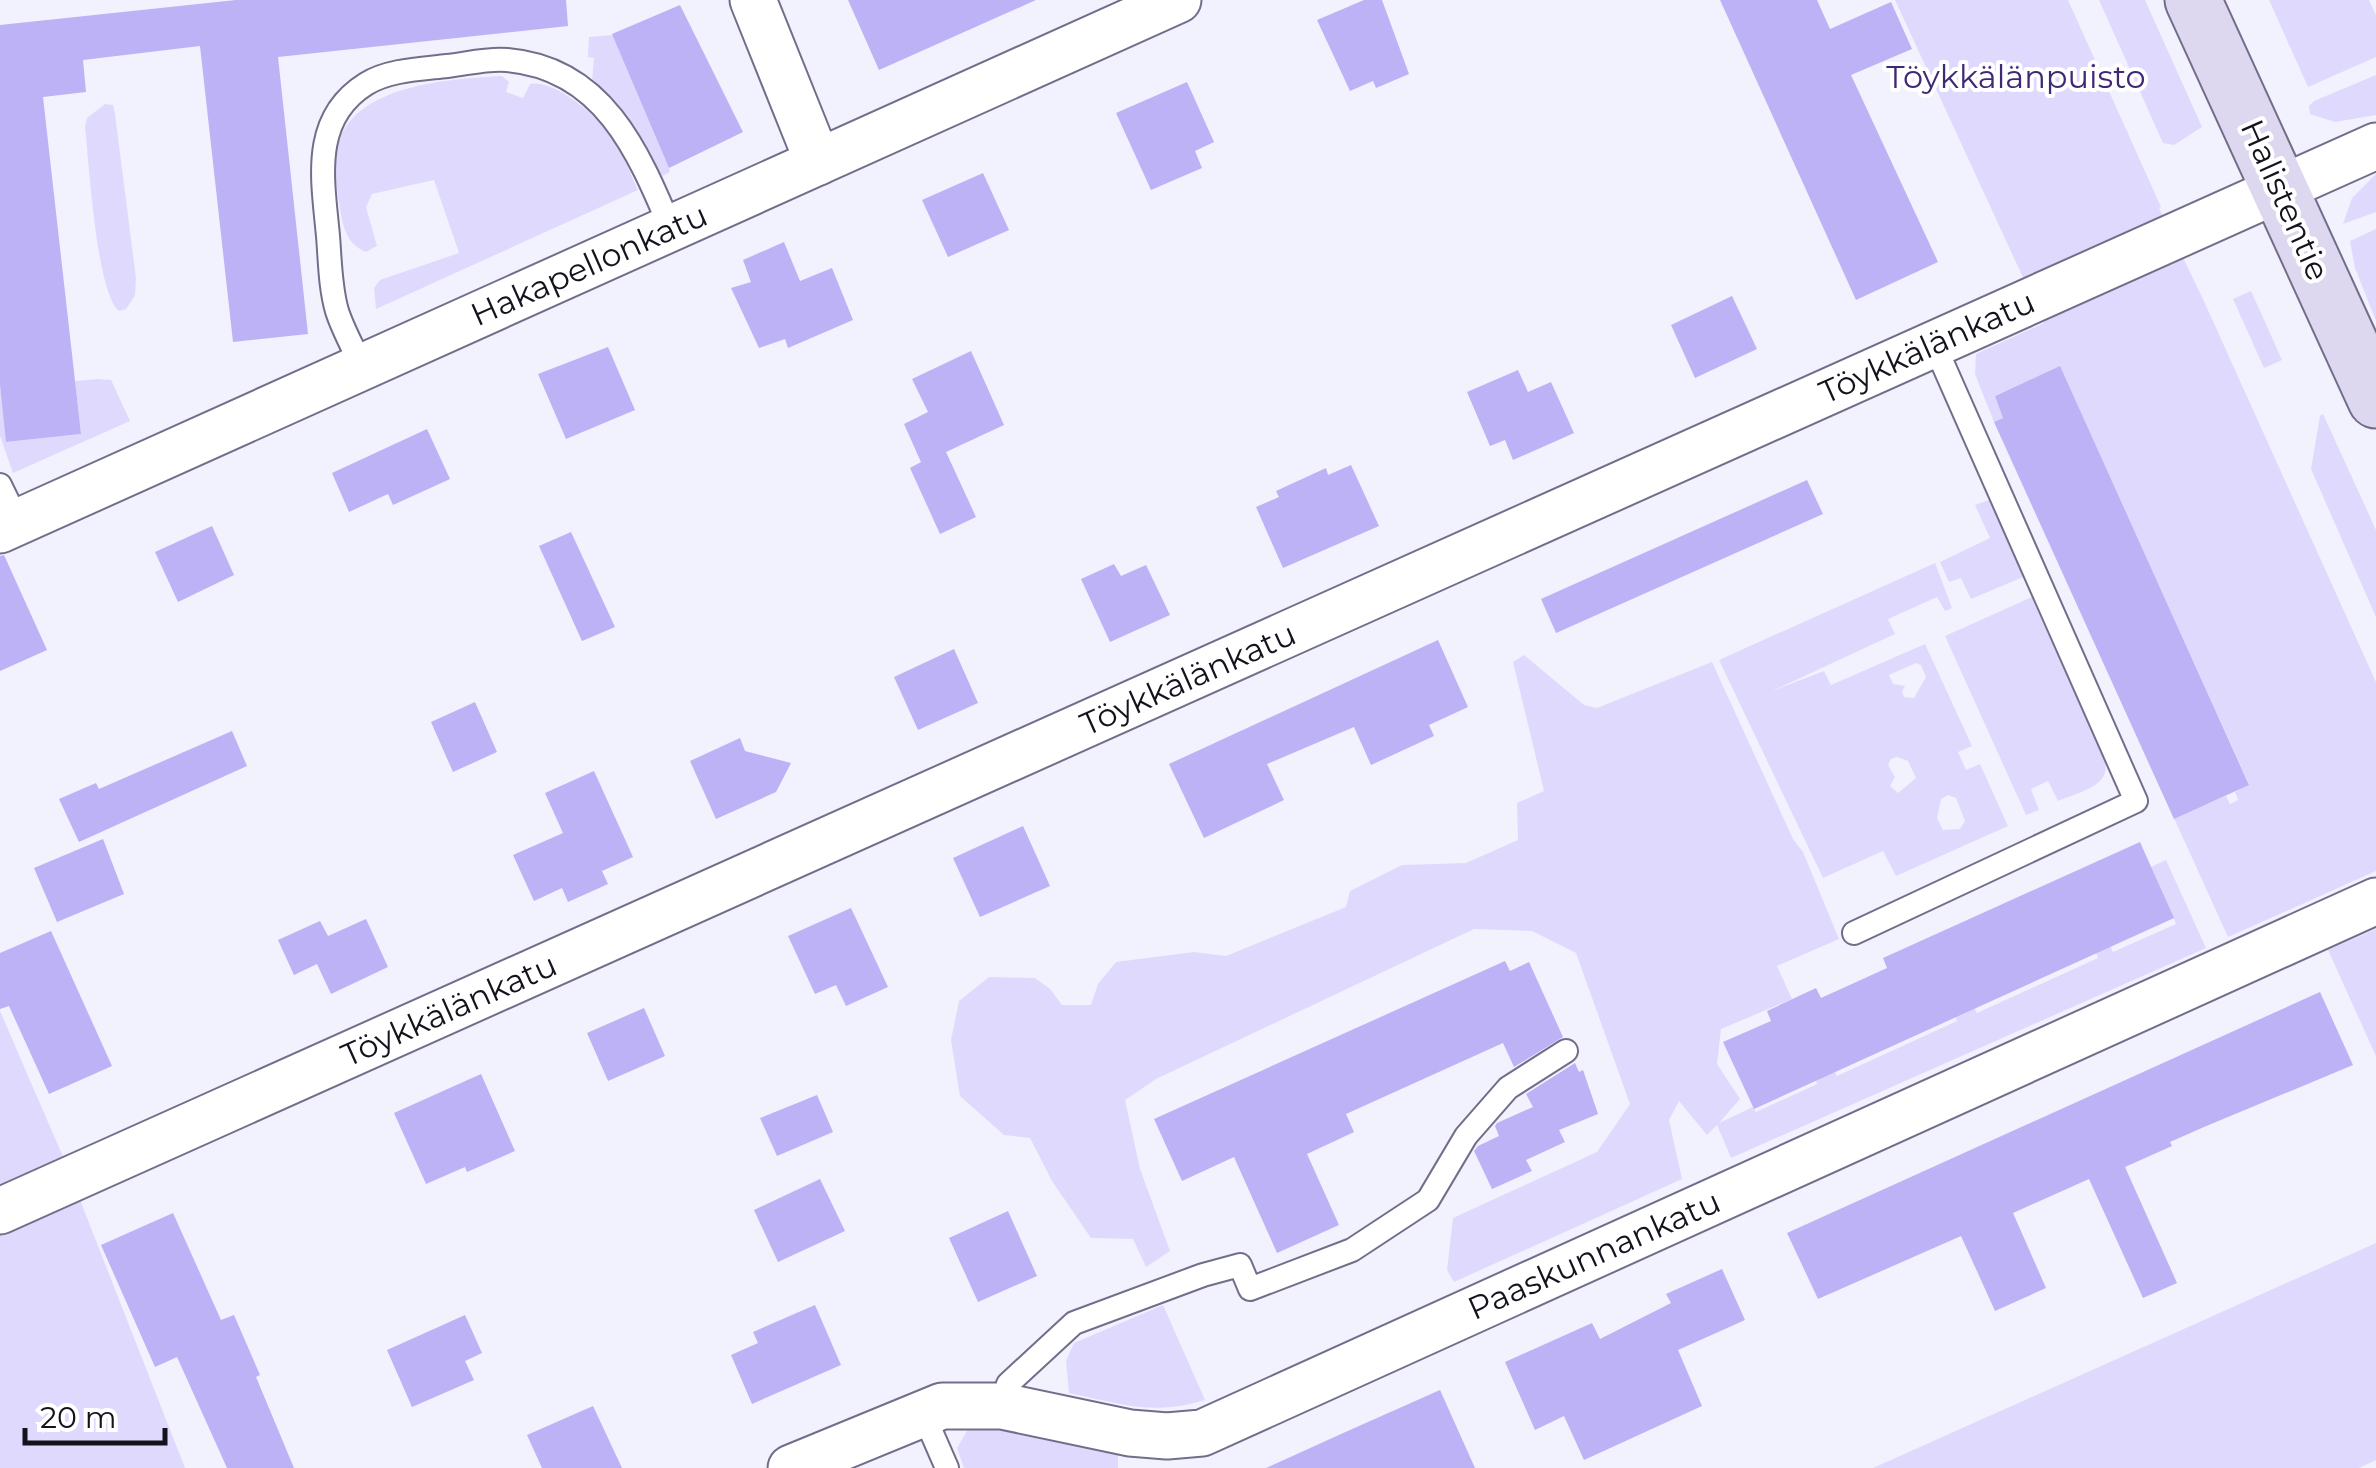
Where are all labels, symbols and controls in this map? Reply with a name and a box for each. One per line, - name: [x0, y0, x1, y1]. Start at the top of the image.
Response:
- park label: Töykkälänpuisto: [1886, 57, 2146, 96]
- street label: Halistentie: [2233, 113, 2338, 286]
- street label: Hakapellonkatu: [465, 195, 713, 334]
- street label: Töykkälänkatu: [1813, 282, 2041, 411]
- street label: Töykkälänkatu: [1074, 614, 1302, 743]
- street label: Töykkälänkatu: [335, 945, 563, 1074]
- street label: Paaskunnankatu: [1462, 1181, 1726, 1328]
- scale bar: [25, 1383, 165, 1445]
- text: 20 m: [40, 1399, 117, 1436]

